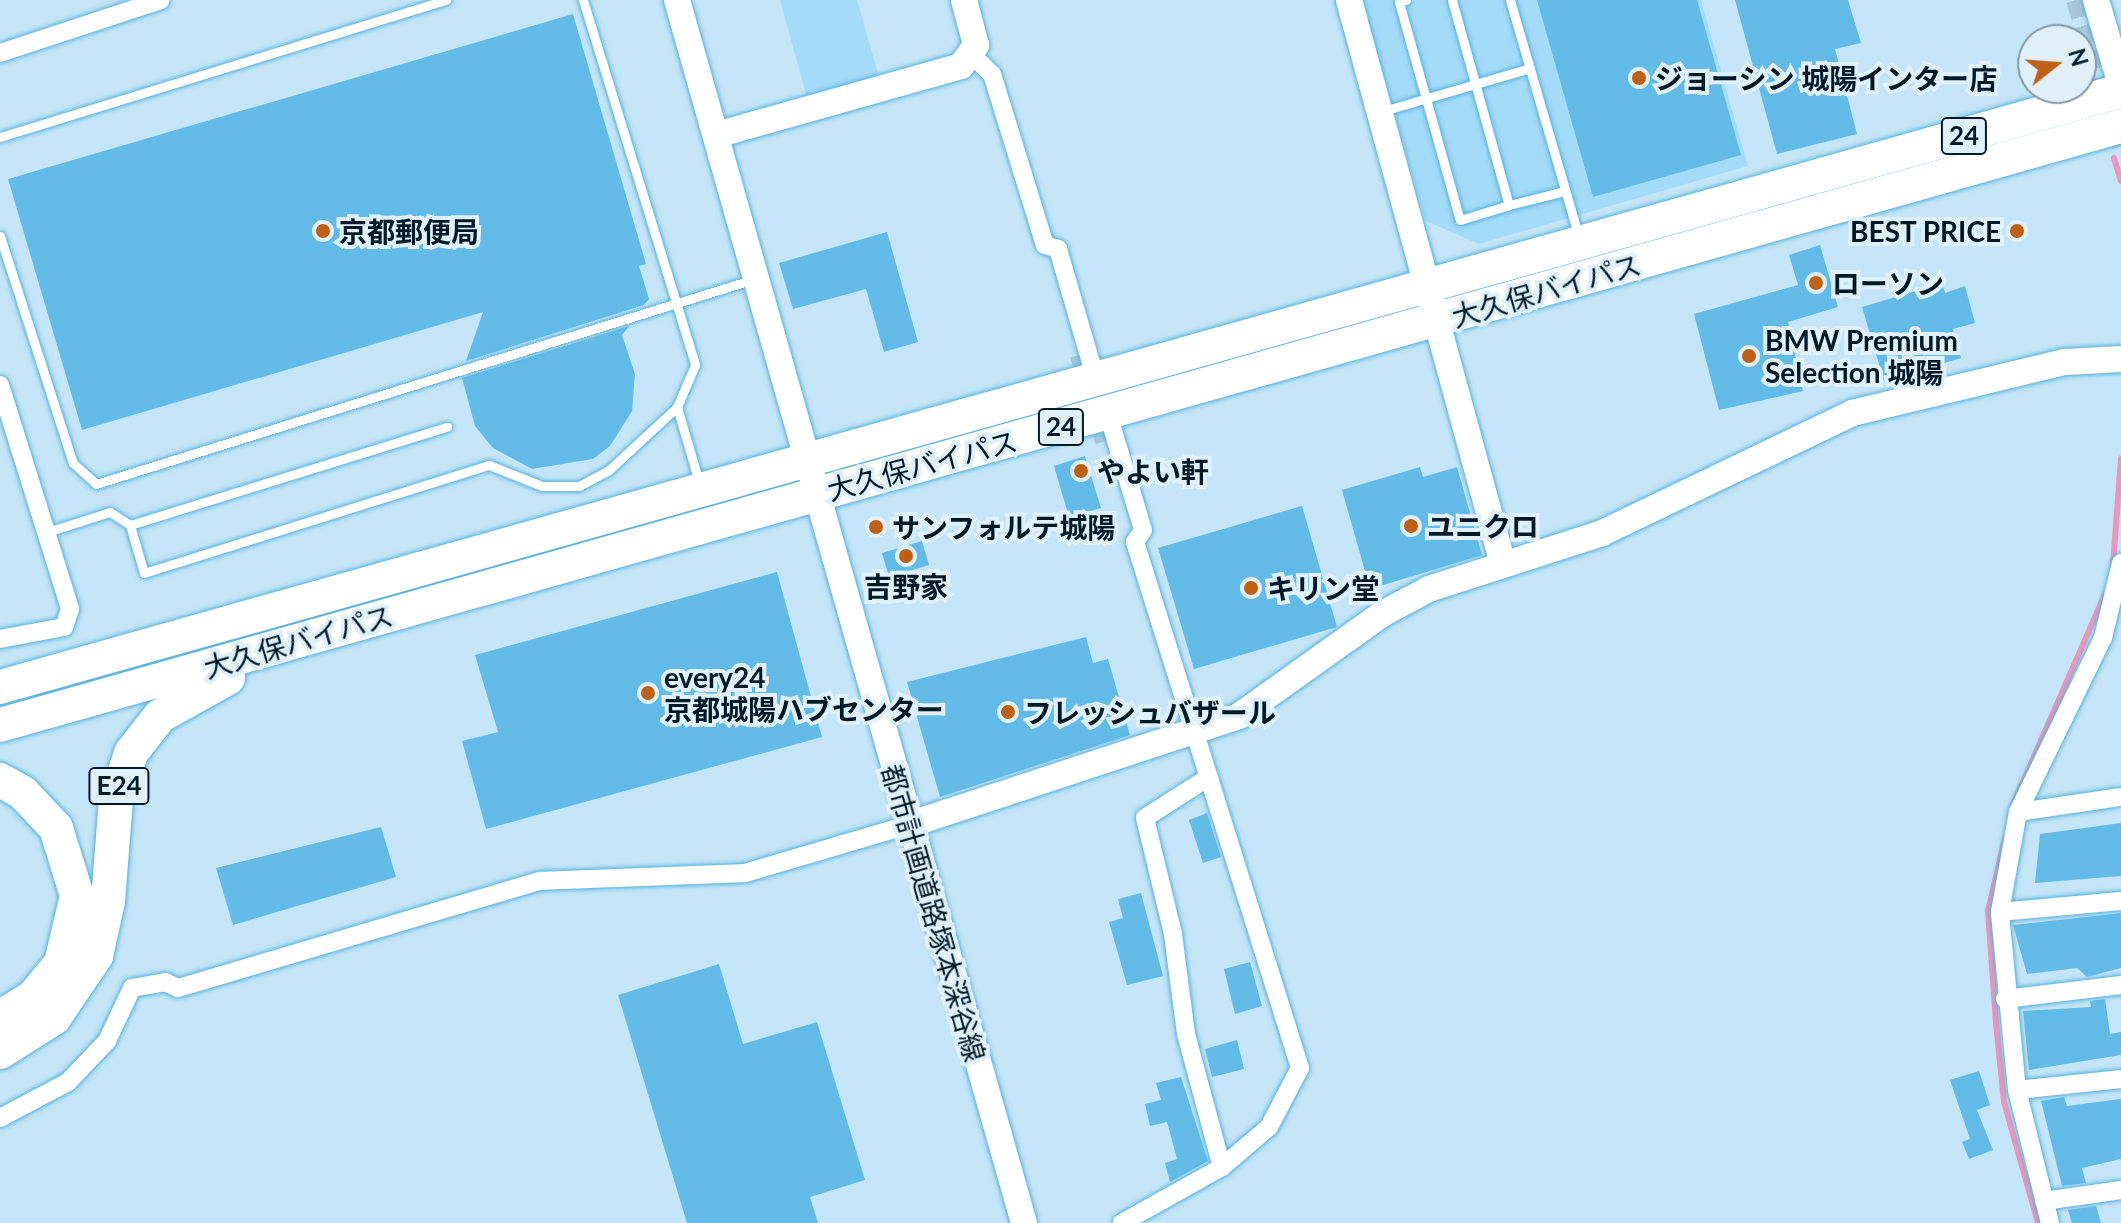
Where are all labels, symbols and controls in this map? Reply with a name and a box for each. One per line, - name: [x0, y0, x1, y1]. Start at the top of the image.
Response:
- north arrow: [2017, 24, 2097, 104]
- text: N: [2063, 45, 2094, 69]
- place label: ジョーシン 城陽インター店: [1655, 61, 1998, 95]
- marker: ジョーシン 城陽インター店: [1630, 69, 1648, 87]
- road number: 24: [1940, 114, 1988, 158]
- place label: 京都郵便局: [339, 214, 479, 248]
- place label: BEST PRICE: [1849, 214, 2001, 248]
- marker: 京都郵便局: [314, 222, 332, 240]
- marker: BEST PRICE: [2008, 222, 2026, 240]
- street label: 大久保バイパス: [1447, 247, 1645, 333]
- place label: ローソン: [1832, 266, 1944, 300]
- marker: ローソン: [1807, 274, 1825, 292]
- place label: BMW Premium Selection 城陽: [1765, 323, 1958, 389]
- marker: BMW Premium Selection 城陽: [1740, 347, 1758, 365]
- road number: 24: [1037, 405, 1085, 449]
- street label: 大久保バイパス: [823, 423, 1021, 507]
- place label: やよい軒: [1097, 454, 1209, 488]
- marker: やよい軒: [1072, 462, 1090, 480]
- place label: ユニクロ: [1427, 509, 1539, 543]
- place label: サンフォルテ城陽: [892, 510, 1116, 544]
- marker: ユニクロ: [1402, 517, 1420, 535]
- marker: サンフォルテ城陽: [867, 518, 885, 536]
- marker: 吉野家: [897, 547, 915, 565]
- place label: 吉野家: [864, 569, 948, 603]
- place label: キリン堂: [1267, 571, 1379, 605]
- marker: キリン堂: [1242, 579, 1260, 597]
- street label: 大久保バイパス: [199, 598, 397, 684]
- place label: every24 京都城陽ハブセンター: [664, 660, 944, 726]
- marker: every24 京都城陽ハブセンター: [639, 684, 657, 702]
- place label: フレッシュバザール: [1024, 695, 1276, 729]
- marker: フレッシュバザール: [999, 703, 1017, 721]
- street label: 都市計画道路塚本深谷線: [875, 760, 993, 1066]
- road number: E24: [87, 764, 151, 808]

